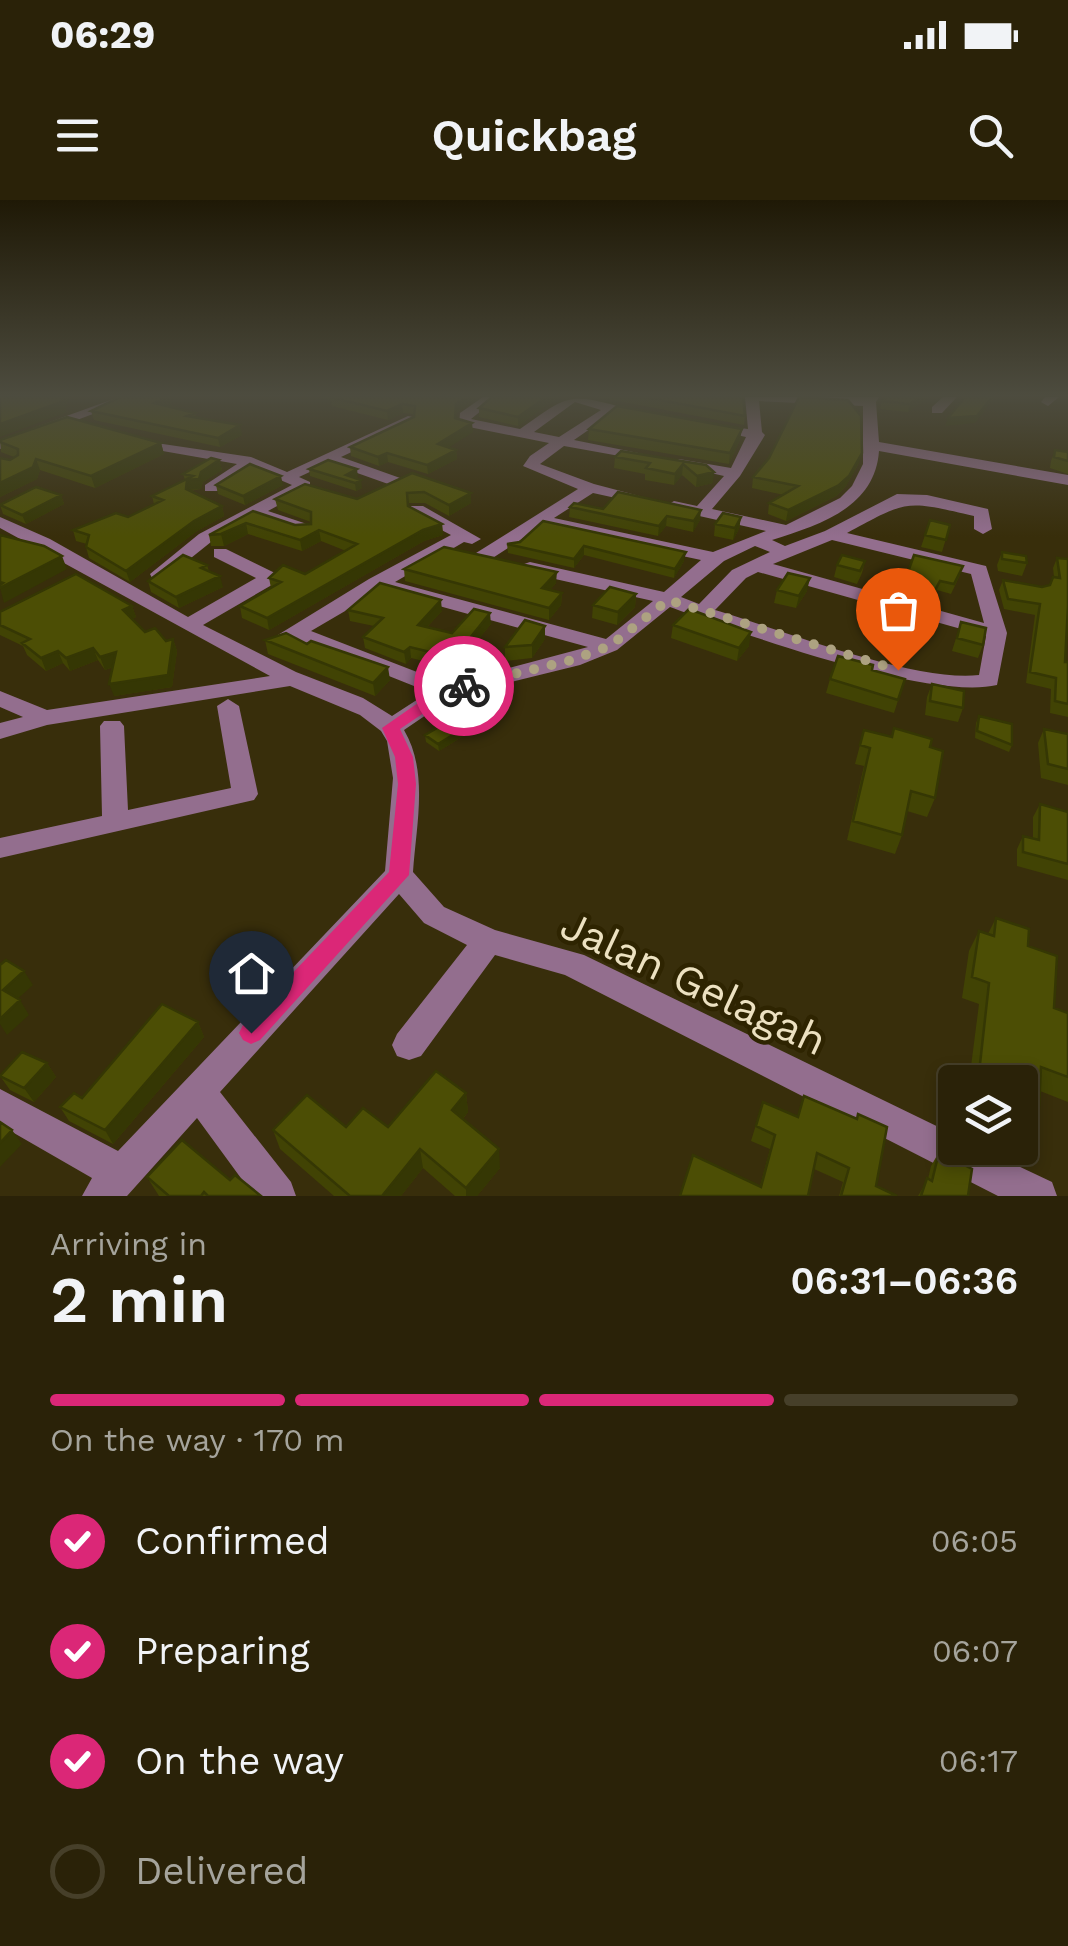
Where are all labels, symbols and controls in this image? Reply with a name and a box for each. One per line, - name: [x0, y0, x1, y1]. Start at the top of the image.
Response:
- text: 06:29: [50, 13, 155, 57]
- icon: menu: [50, 108, 105, 163]
- icon: search: [963, 108, 1018, 163]
- text: Quickbag: [431, 109, 637, 162]
- pin: [856, 568, 941, 671]
- icon: bag: [871, 583, 926, 638]
- courier: [414, 636, 514, 736]
- icon: bike: [437, 659, 492, 714]
- street label: Jalan Gelagah: [553, 900, 834, 1065]
- pin: [209, 931, 294, 1034]
- icon: home: [224, 946, 279, 1001]
- map controls: [938, 1065, 1038, 1165]
- button: layers: [938, 1065, 1038, 1165]
- text: Arriving in: [50, 1225, 207, 1263]
- text: 06:31–06:36: [791, 1259, 1018, 1303]
- text: 2 min: [50, 1262, 228, 1338]
- text: On the way · 170 m: [50, 1421, 345, 1459]
- icon: check: [50, 1514, 105, 1569]
- text: Confirmed: [135, 1519, 330, 1563]
- text: 06:05: [931, 1522, 1018, 1560]
- icon: check: [50, 1624, 105, 1679]
- text: Preparing: [135, 1629, 310, 1673]
- text: 06:07: [932, 1632, 1018, 1670]
- icon: check: [50, 1734, 105, 1789]
- text: On the way: [135, 1739, 344, 1783]
- text: 06:17: [939, 1742, 1018, 1780]
- text: Delivered: [135, 1849, 308, 1893]

